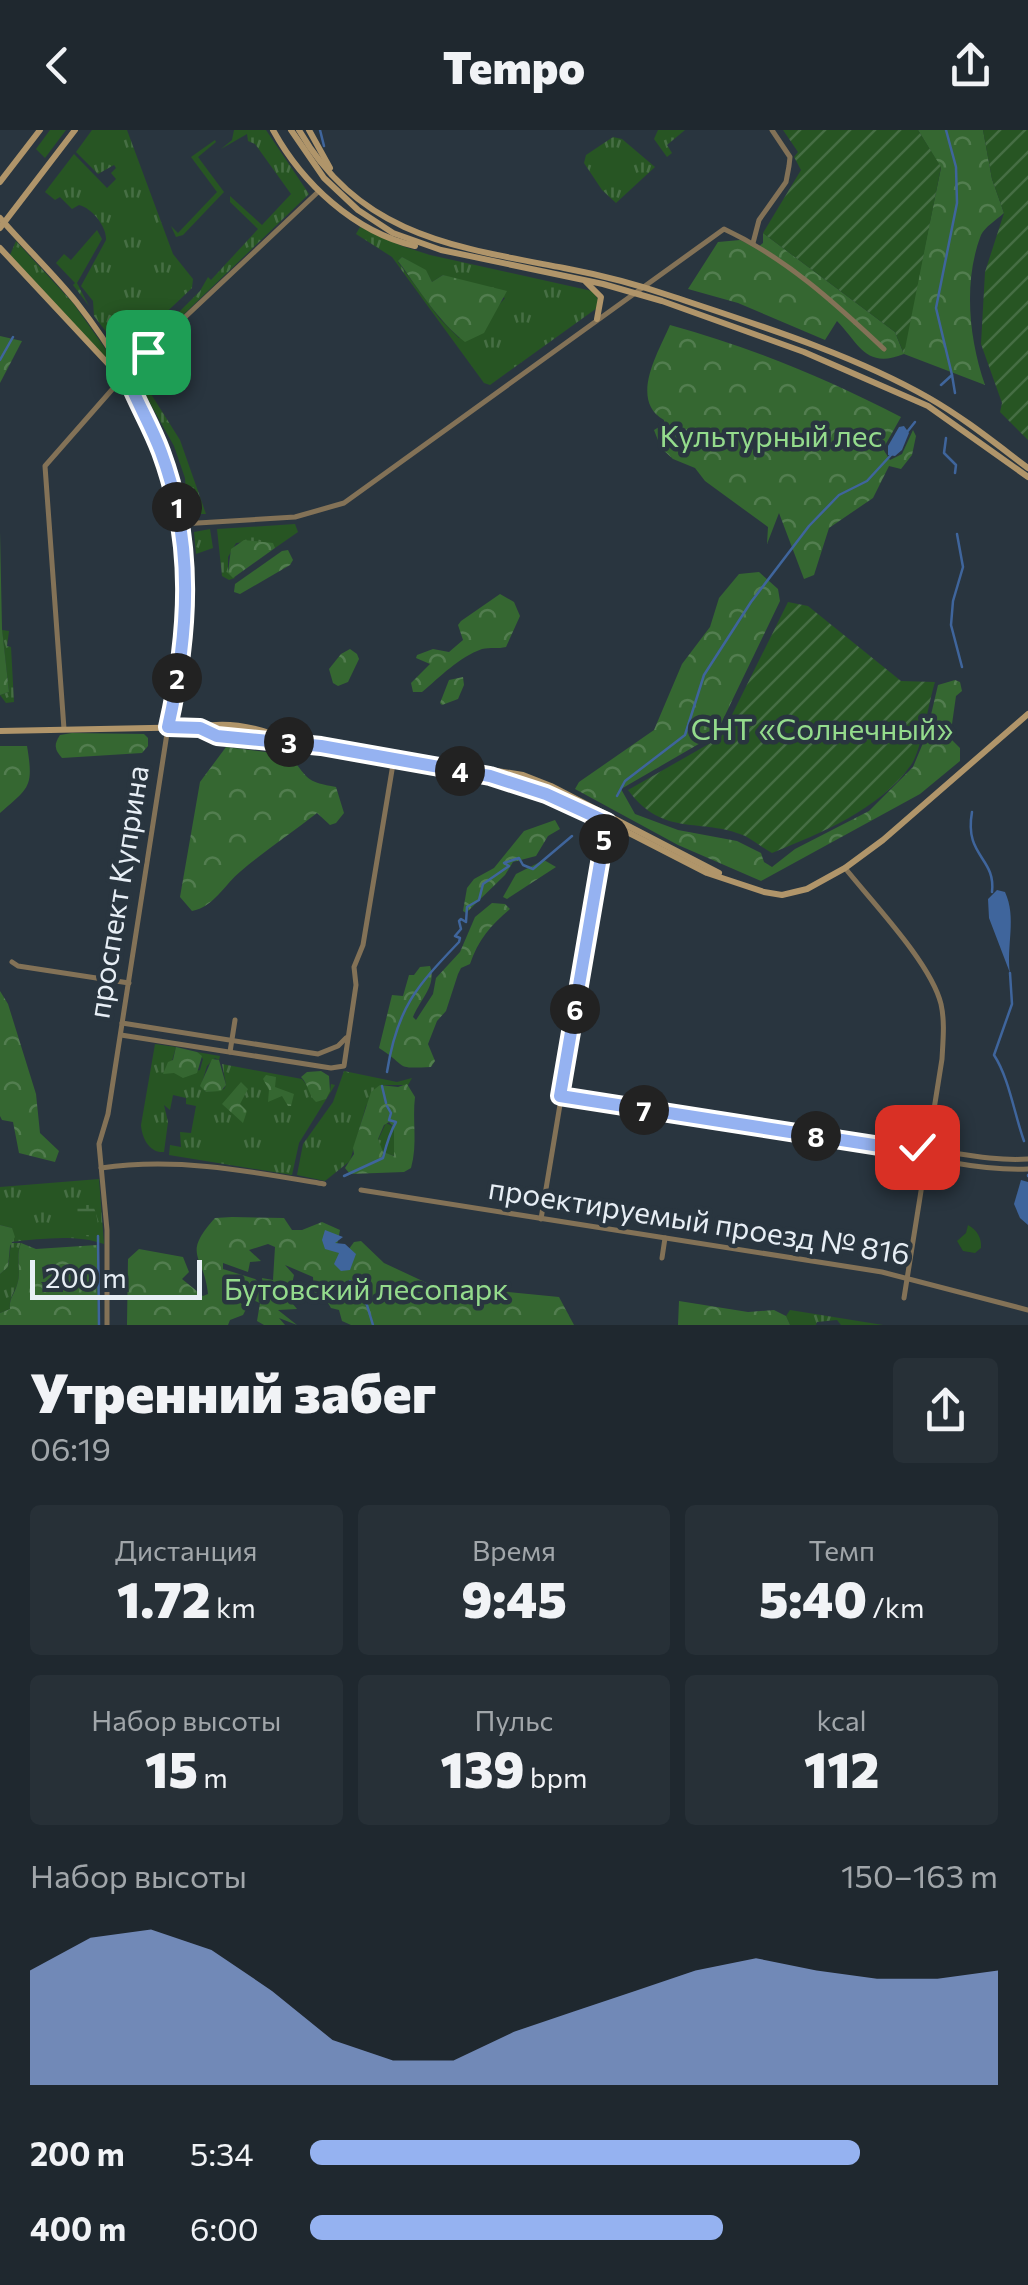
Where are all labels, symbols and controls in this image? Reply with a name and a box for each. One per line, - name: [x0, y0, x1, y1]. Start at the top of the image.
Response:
- icon: back: [30, 38, 85, 93]
- text: Tempo: [443, 38, 585, 93]
- icon: share: [943, 38, 998, 93]
- pin: [106, 310, 191, 395]
- icon: arrive: [121, 325, 176, 380]
- park label: Культурный лес: [660, 416, 882, 453]
- pin: 1: [152, 482, 202, 532]
- text: 1: [171, 490, 183, 524]
- pin: 2: [152, 653, 202, 703]
- text: 2: [169, 661, 185, 695]
- park label: СНТ «Солнечный»: [691, 709, 953, 746]
- pin: 3: [264, 717, 314, 767]
- text: 3: [281, 725, 297, 759]
- pin: 4: [435, 746, 485, 796]
- text: 4: [451, 754, 469, 788]
- street label: проспект Куприна: [78, 763, 155, 1021]
- pin: 5: [579, 814, 629, 864]
- text: 5: [596, 822, 612, 856]
- pin: 6: [550, 984, 600, 1034]
- text: 6: [566, 992, 584, 1026]
- pin: 7: [619, 1085, 669, 1135]
- text: 7: [636, 1093, 652, 1127]
- pin: [875, 1105, 960, 1190]
- pin: 8: [791, 1111, 841, 1161]
- text: 8: [807, 1119, 825, 1153]
- icon: check: [890, 1120, 945, 1175]
- street label: проектируемый проезд № 816: [486, 1168, 913, 1271]
- scale bar: [30, 1255, 202, 1300]
- text: 200 m: [45, 1260, 127, 1294]
- park label: Бутовский лесопарк: [224, 1269, 508, 1306]
- text: Утренний забег: [30, 1357, 436, 1424]
- button: share: [893, 1358, 998, 1463]
- text: 06:19: [30, 1428, 111, 1468]
- text: Дистанция: [115, 1533, 258, 1567]
- text: Время: [472, 1533, 556, 1567]
- text: Темп: [808, 1533, 875, 1567]
- text: 1.72: [117, 1567, 211, 1628]
- text: 9:45: [461, 1567, 567, 1628]
- text: 5:40: [759, 1567, 867, 1628]
- text: km: [211, 1590, 256, 1624]
- text: /km: [867, 1590, 924, 1624]
- text: Набор высоты: [91, 1703, 281, 1737]
- text: Пульс: [475, 1703, 553, 1737]
- text: kcal: [817, 1703, 867, 1737]
- text: 15: [145, 1737, 198, 1798]
- text: 139: [441, 1737, 525, 1798]
- text: 112: [804, 1737, 879, 1798]
- text: m: [198, 1760, 228, 1794]
- text: bpm: [525, 1760, 587, 1794]
- text: Набор высоты: [30, 1855, 247, 1895]
- text: 150–163 m: [841, 1855, 998, 1895]
- text: 200 m: [30, 2133, 125, 2173]
- text: 5:34: [190, 2133, 253, 2173]
- text: 400 m: [30, 2208, 126, 2248]
- text: 6:00: [190, 2208, 259, 2248]

